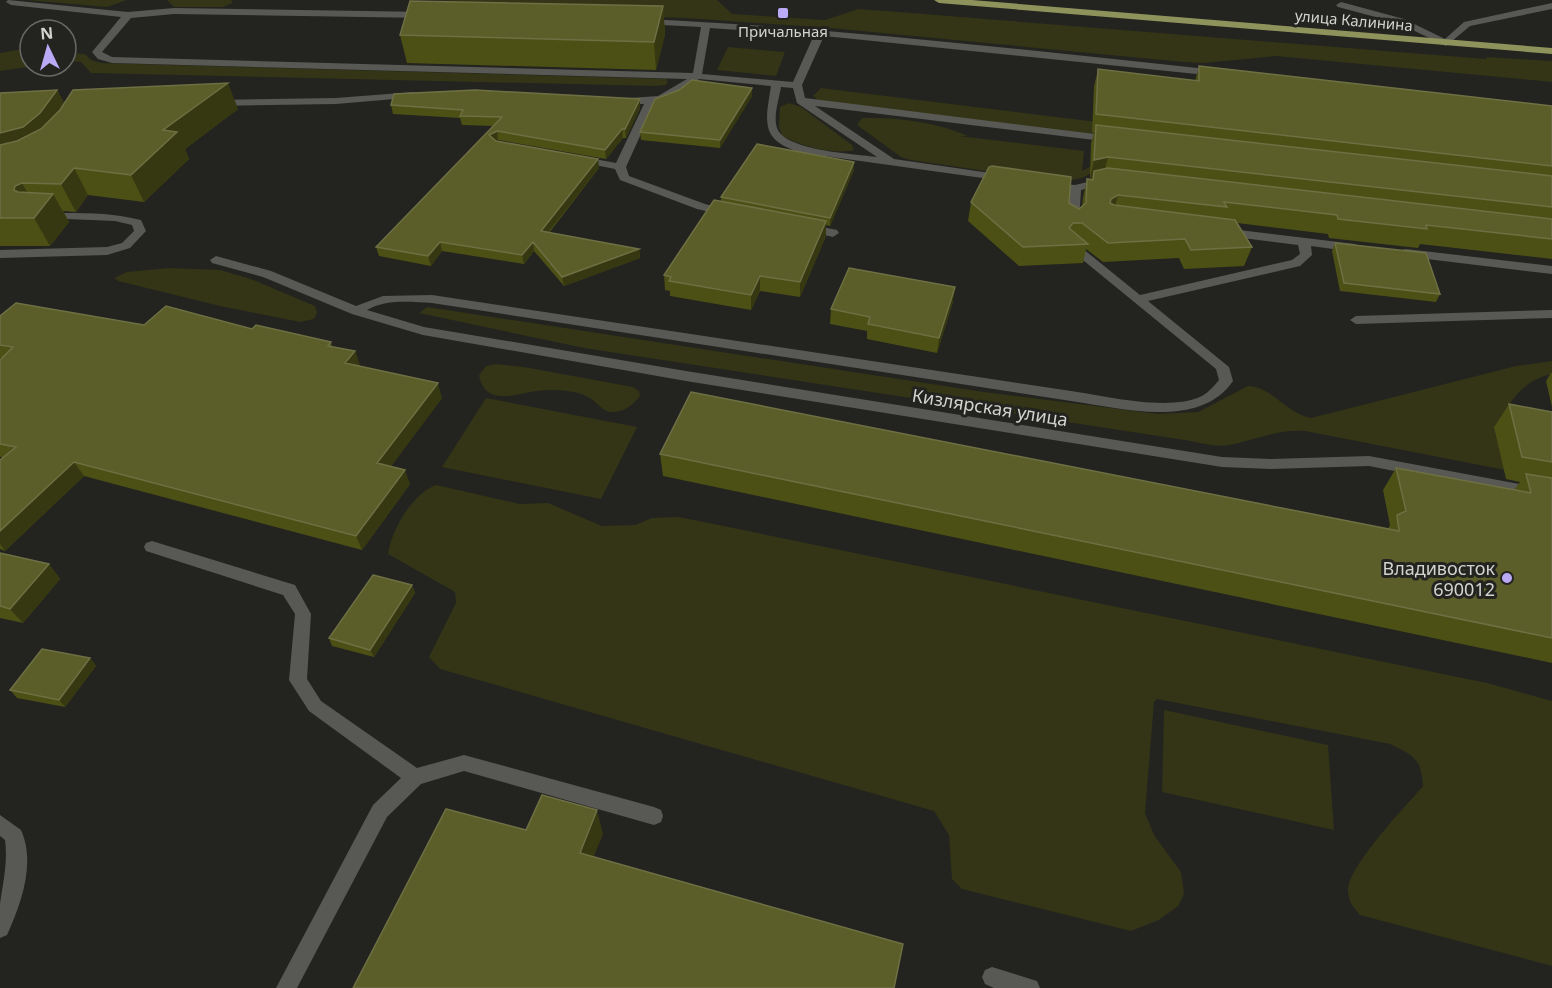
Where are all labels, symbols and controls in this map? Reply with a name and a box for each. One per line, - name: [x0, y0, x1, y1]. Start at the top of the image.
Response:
- street label: улица Калинина: [1294, 5, 1414, 35]
- marker: Причальная: [776, 6, 790, 20]
- north arrow: [18, 18, 78, 78]
- place label: Причальная: [738, 21, 828, 41]
- text: N: [39, 22, 54, 45]
- street label: Кизлярская улица: [910, 383, 1070, 431]
- place label: Владивосток 690012: [1382, 556, 1495, 601]
- marker: Владивосток 690012: [1500, 571, 1514, 585]

